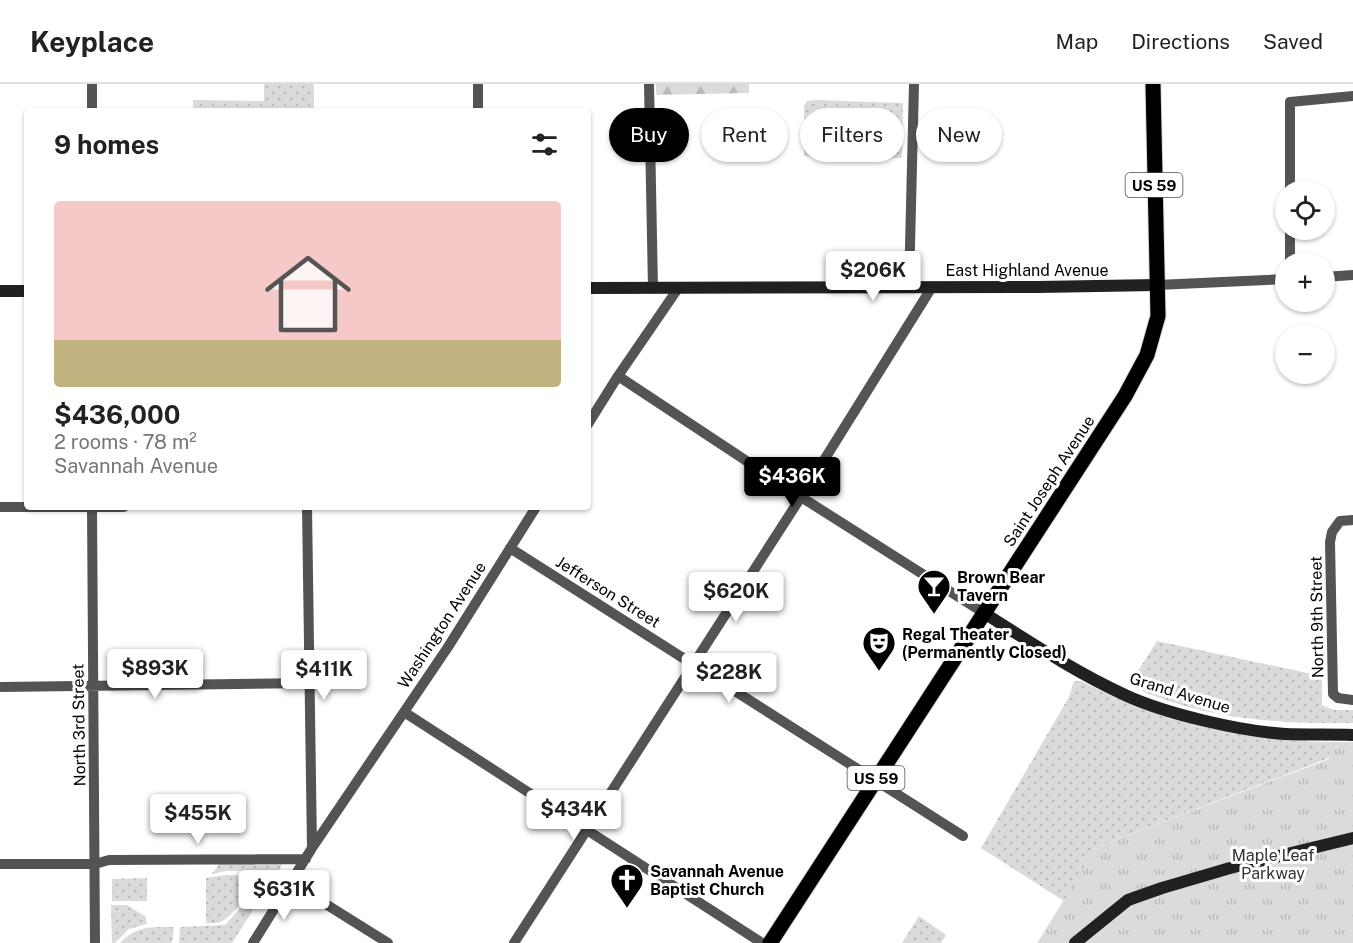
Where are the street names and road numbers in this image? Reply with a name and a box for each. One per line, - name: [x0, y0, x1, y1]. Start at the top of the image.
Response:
- road number: US 59: [1126, 173, 1182, 197]
- street label: East Highland Avenue: [945, 261, 1109, 280]
- street label: Saint Joseph Avenue: [999, 412, 1099, 550]
- street label: Jefferson Street: [552, 552, 664, 632]
- street label: North 9th Street: [1306, 556, 1328, 678]
- street label: Washington Avenue: [394, 558, 490, 692]
- street label: North 3rd Street: [68, 663, 90, 787]
- street label: Grand Avenue: [1127, 669, 1233, 717]
- road number: US 59: [848, 766, 904, 790]

